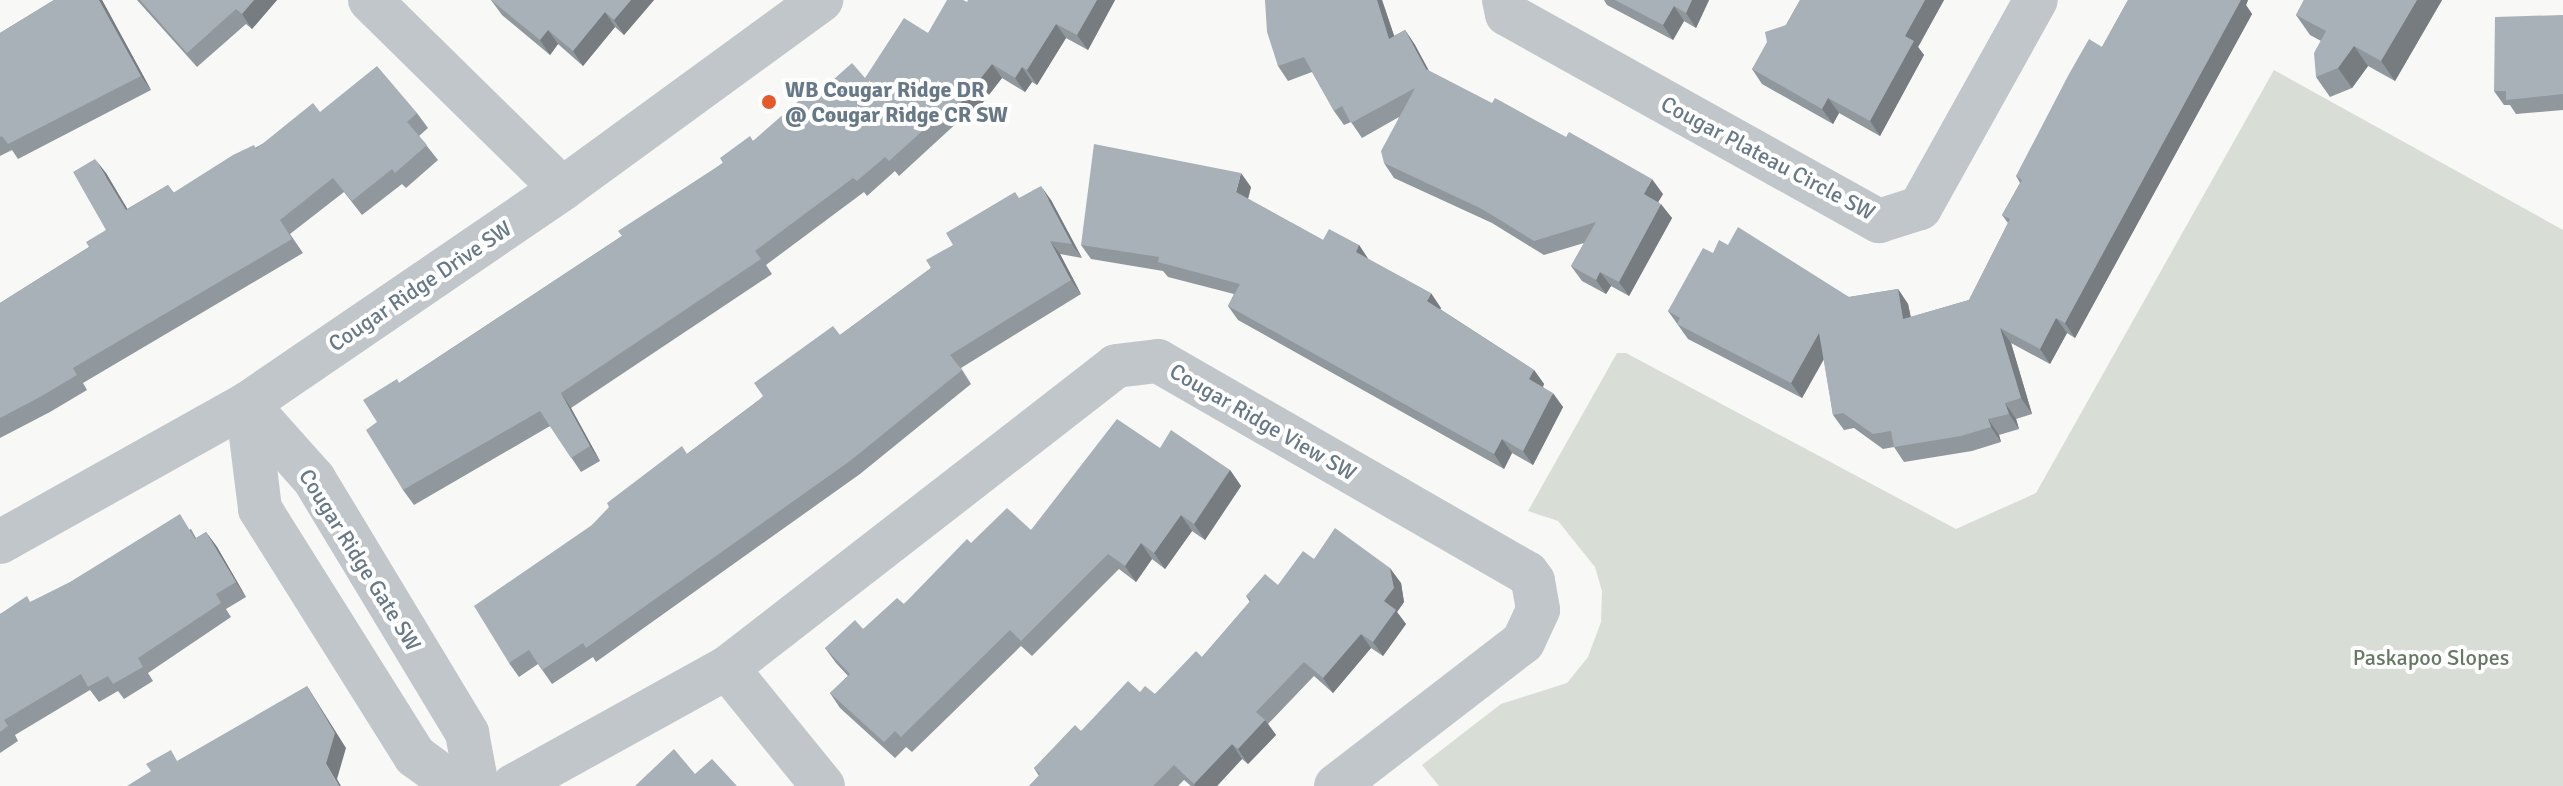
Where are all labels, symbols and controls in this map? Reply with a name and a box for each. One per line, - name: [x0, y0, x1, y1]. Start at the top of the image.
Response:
- place label: WB Cougar Ridge DR @ Cougar Ridge CR SW: [785, 76, 1008, 128]
- street label: Cougar Plateau Circle SW: [1656, 90, 1880, 226]
- marker: WB Cougar Ridge DR @ Cougar Ridge CR SW: [760, 93, 778, 111]
- street label: Cougar Ridge Drive SW: [323, 215, 517, 357]
- street label: Cougar Ridge View SW: [1165, 358, 1361, 486]
- street label: Cougar Ridge Gate SW: [293, 464, 427, 656]
- park label: Paskapoo Slopes: [2353, 645, 2509, 671]

